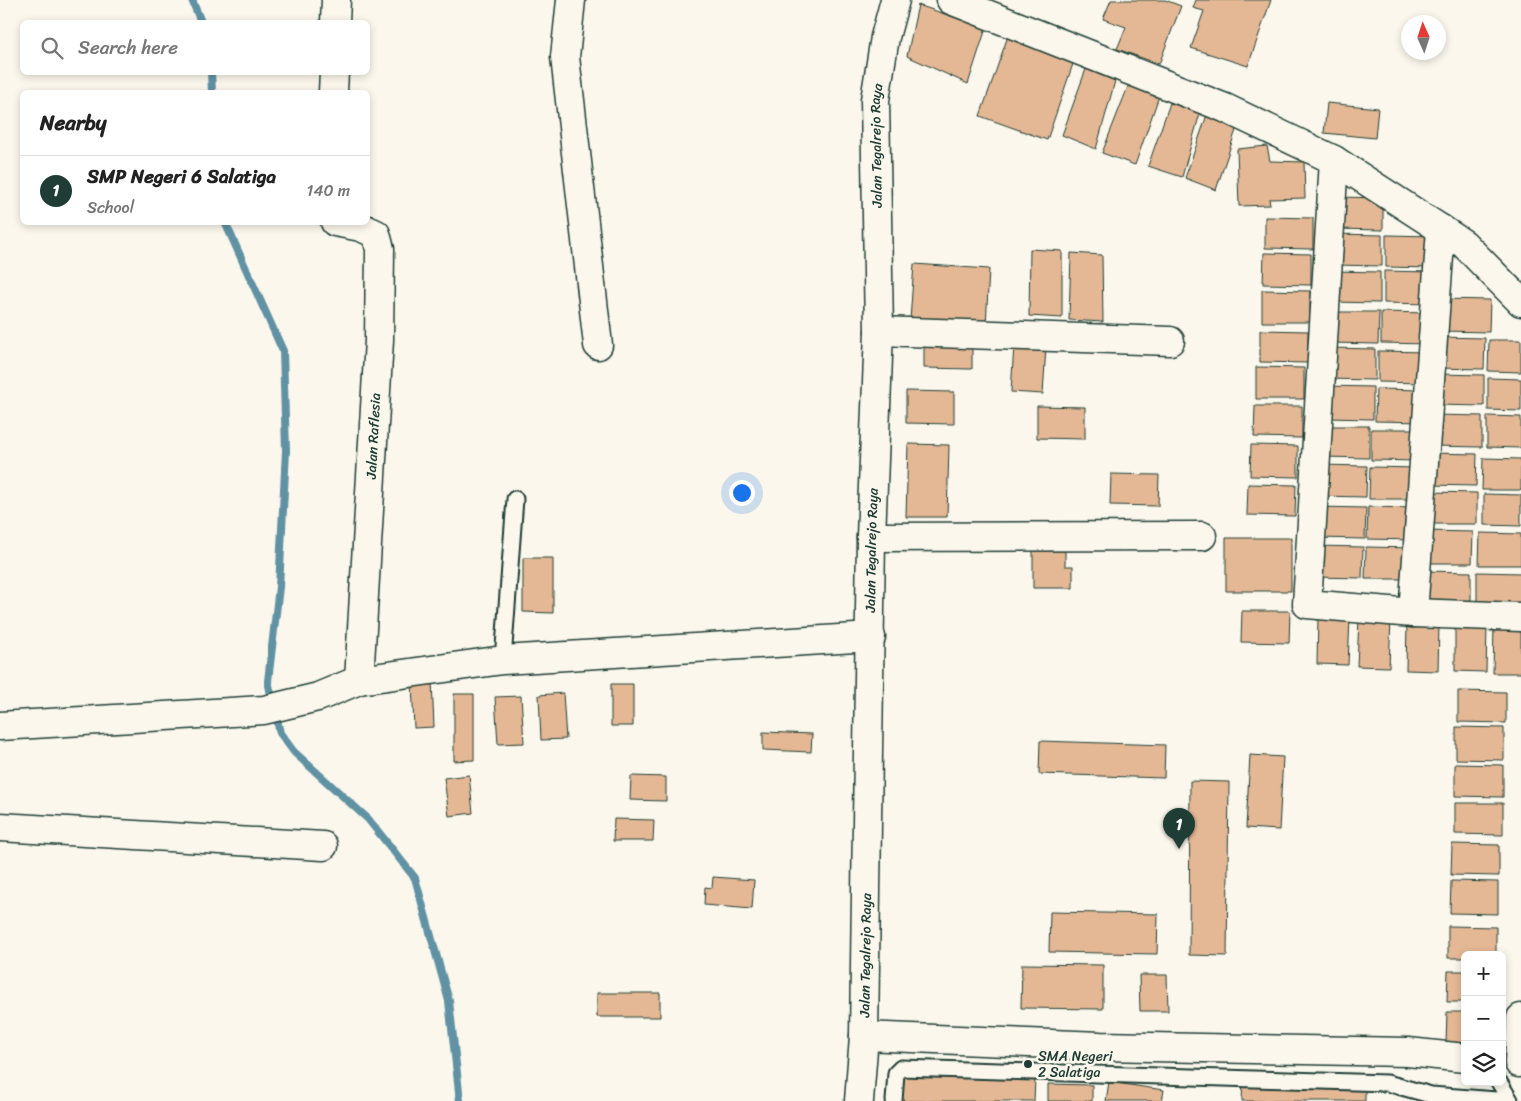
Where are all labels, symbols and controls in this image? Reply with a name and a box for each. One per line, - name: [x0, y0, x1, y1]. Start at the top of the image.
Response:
- north arrow: [1401, 15, 1446, 60]
- search box: [20, 20, 370, 75]
- text: Search here: [78, 31, 178, 64]
- icon: search: [38, 34, 66, 62]
- street label: Jalan Tegalrejo Raya: [863, 81, 891, 209]
- text: Nearby: [40, 104, 106, 142]
- text: SMP Negeri 6 Salatiga: [87, 160, 276, 193]
- text: 1: [53, 176, 59, 205]
- text: 140 m: [307, 176, 350, 205]
- text: School: [87, 193, 134, 222]
- street label: Jalan Raflesia: [359, 392, 388, 481]
- your location: [729, 480, 755, 506]
- street label: Jalan Tegalrejo Raya: [858, 487, 886, 614]
- pin: 1: [1163, 808, 1195, 849]
- street label: Jalan Tegalrejo Raya: [852, 892, 879, 1019]
- map controls: [1461, 951, 1506, 1086]
- button: +: [1461, 951, 1506, 996]
- button: −: [1461, 996, 1506, 1041]
- button: layers: [1461, 1041, 1506, 1086]
- place label: SMA Negeri 2 Salatiga: [1038, 1044, 1114, 1085]
- marker: SMA Negeri 2 Salatiga: [1022, 1058, 1034, 1070]

